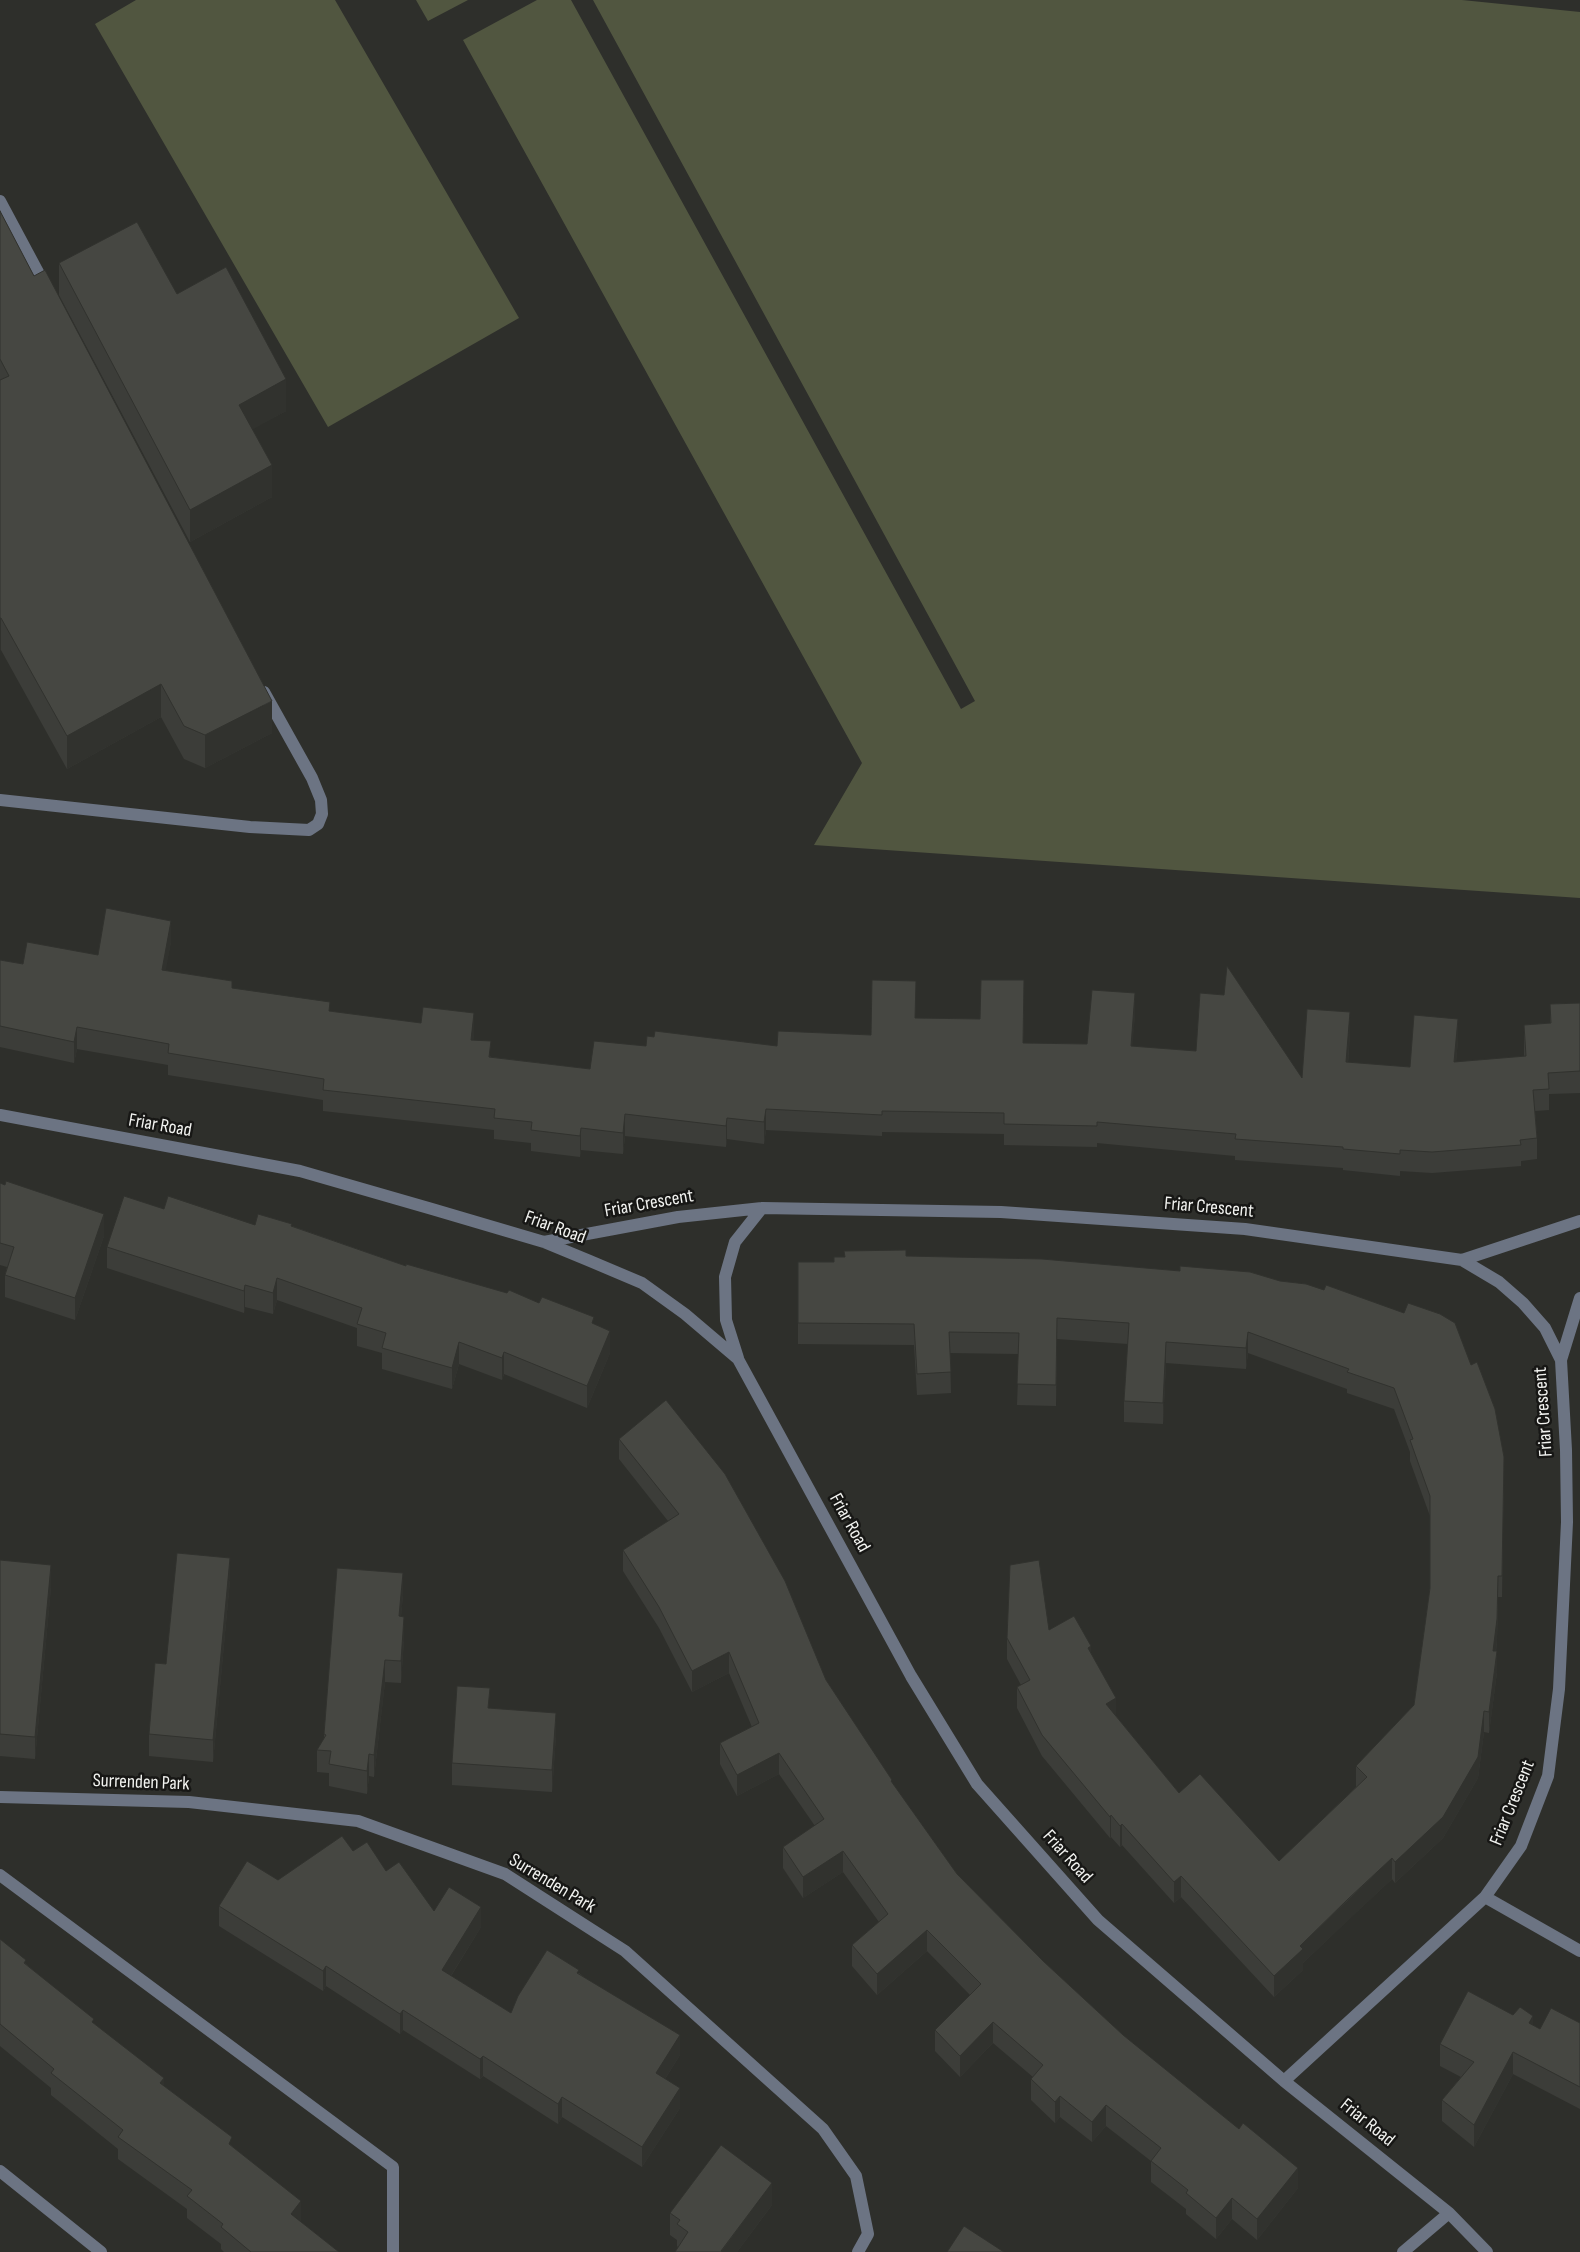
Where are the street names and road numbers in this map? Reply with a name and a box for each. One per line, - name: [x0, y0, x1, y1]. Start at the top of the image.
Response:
- street label: Friar Road: [127, 1109, 193, 1143]
- street label: Friar Crescent: [603, 1185, 695, 1223]
- street label: Friar Crescent: [1163, 1193, 1255, 1223]
- street label: Friar Road: [521, 1206, 589, 1250]
- street label: Friar Crescent: [1529, 1366, 1559, 1458]
- street label: Friar Road: [824, 1490, 874, 1556]
- street label: Friar Crescent: [1486, 1757, 1540, 1849]
- street label: Surrenden Park: [92, 1770, 190, 1796]
- street label: Friar Road: [1037, 1826, 1097, 1888]
- street label: Surrenden Park: [505, 1849, 599, 1919]
- street label: Friar Road: [1335, 2094, 1399, 2152]

